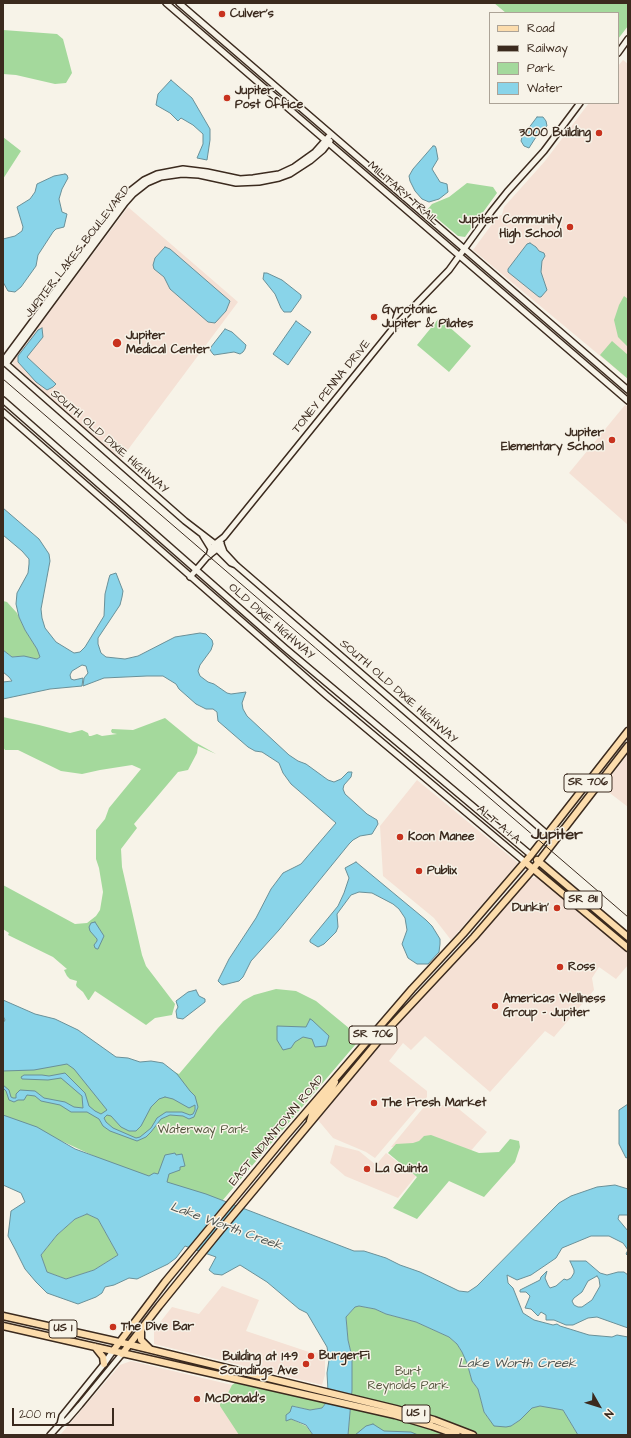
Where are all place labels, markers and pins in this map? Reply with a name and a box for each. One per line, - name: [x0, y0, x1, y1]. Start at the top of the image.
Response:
- place label: Culver's: [230, 7, 274, 21]
- marker: Culver's: [217, 9, 227, 19]
- place label: Jupiter Post Office: [235, 84, 303, 112]
- marker: Jupiter Post Office: [222, 93, 232, 103]
- place label: 3000 Building: [519, 126, 591, 140]
- marker: 3000 Building: [594, 128, 604, 138]
- place label: Jupiter Community High School: [459, 213, 562, 241]
- marker: Jupiter Community High School: [565, 222, 575, 232]
- place label: Gyrotonic Jupiter & Pilates: [382, 303, 473, 331]
- marker: Gyrotonic Jupiter & Pilates: [369, 312, 379, 322]
- place label: Jupiter Medical Center: [126, 329, 210, 357]
- marker: Jupiter Medical Center: [111, 337, 123, 349]
- place label: Jupiter Elementary School: [501, 426, 604, 454]
- marker: Jupiter Elementary School: [607, 435, 617, 445]
- place label: Koon Manee: [408, 830, 475, 844]
- marker: Koon Manee: [395, 832, 405, 842]
- place label: Publix: [427, 864, 457, 878]
- marker: Publix: [414, 866, 424, 876]
- place label: Dunkin': [512, 901, 549, 915]
- marker: Dunkin': [552, 903, 562, 913]
- place label: Ross: [568, 960, 595, 974]
- marker: Ross: [555, 962, 565, 972]
- place label: Americas Wellness Group - Jupiter: [503, 992, 606, 1020]
- marker: Americas Wellness Group - Jupiter: [490, 1001, 500, 1011]
- place label: The Fresh Market: [382, 1096, 486, 1110]
- marker: The Fresh Market: [369, 1098, 379, 1108]
- place label: La Quinta: [375, 1162, 428, 1176]
- marker: La Quinta: [362, 1164, 372, 1174]
- place label: The Dive Bar: [121, 1320, 194, 1334]
- marker: The Dive Bar: [108, 1322, 118, 1332]
- place label: BurgerFi: [319, 1349, 370, 1363]
- place label: Building at 149 Soundings Ave: [220, 1350, 298, 1378]
- marker: BurgerFi: [306, 1351, 316, 1361]
- marker: Building at 149 Soundings Ave: [301, 1359, 311, 1369]
- place label: McDonald's: [205, 1392, 265, 1406]
- marker: McDonald's: [192, 1394, 202, 1404]

